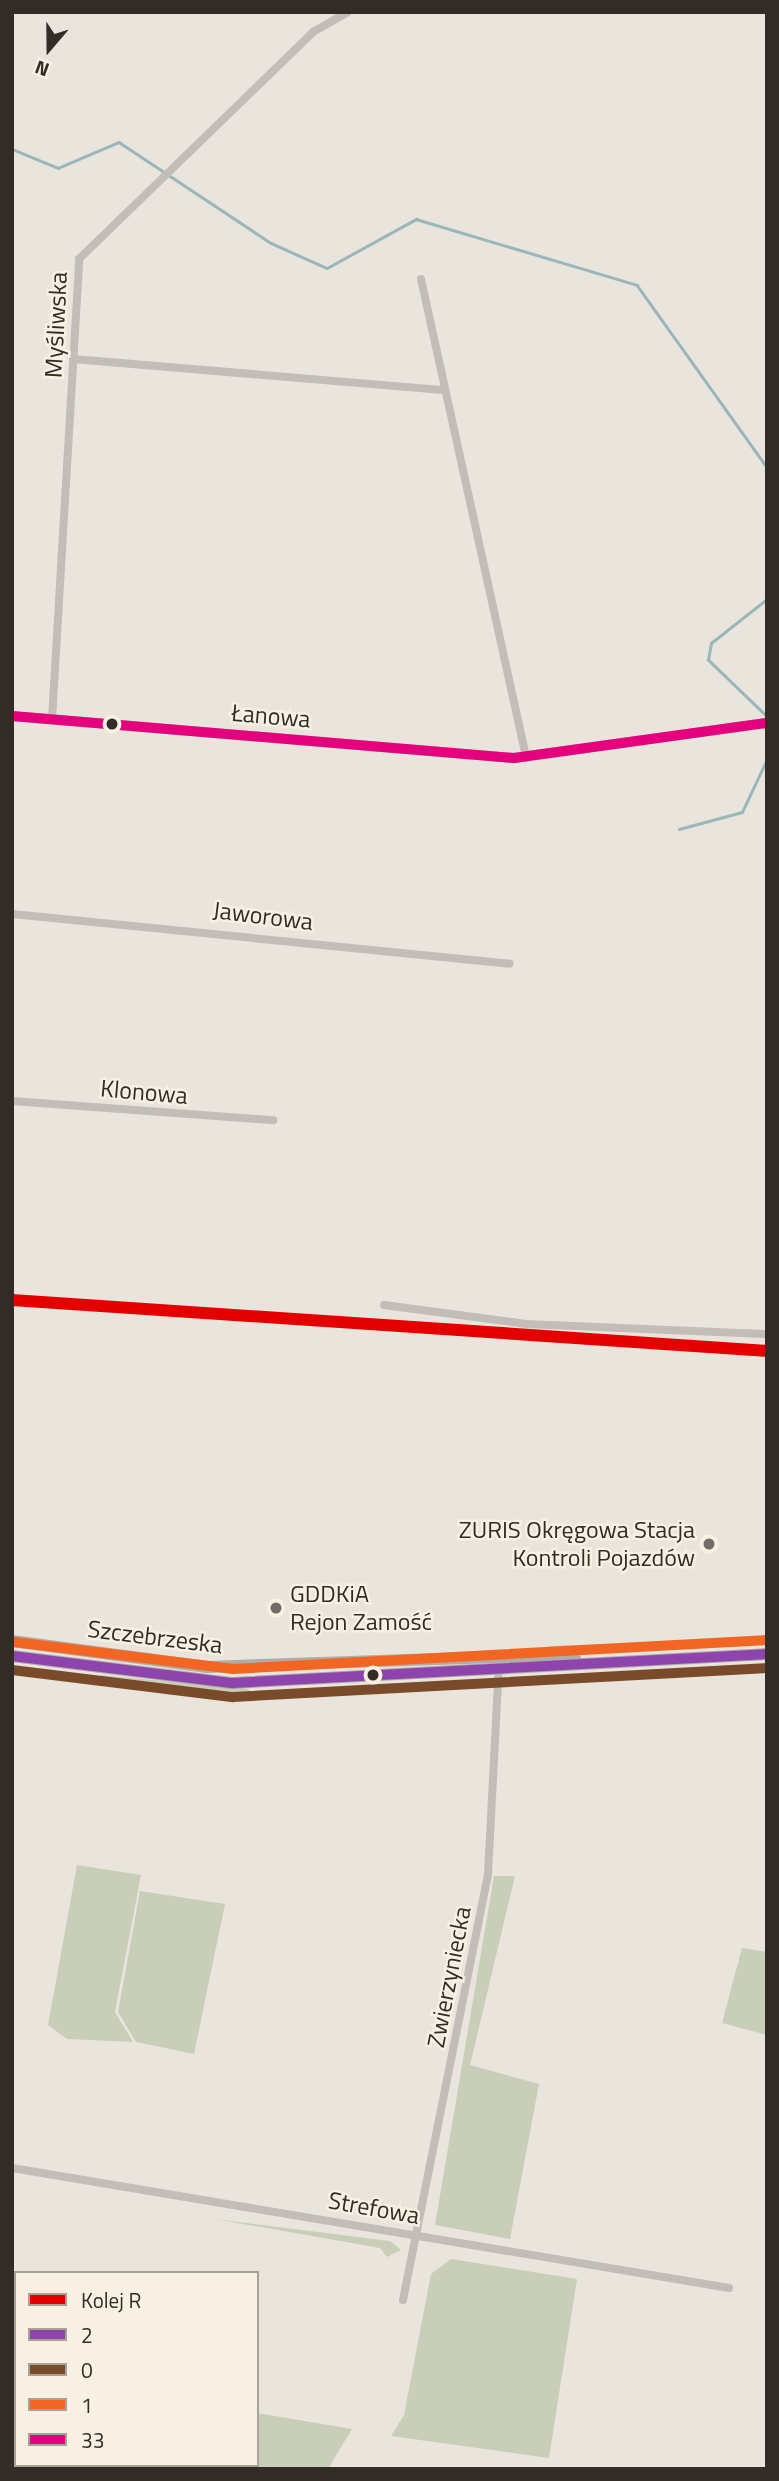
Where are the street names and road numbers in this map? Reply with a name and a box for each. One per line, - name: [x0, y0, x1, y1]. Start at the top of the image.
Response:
- street label: Myśliwska: [39, 271, 73, 379]
- street label: Łanowa: [230, 698, 312, 734]
- street label: Jaworowa: [211, 896, 315, 936]
- street label: Klonowa: [99, 1074, 189, 1110]
- street label: Szczebrzeska: [86, 1614, 224, 1660]
- street label: Zwierzyniecka: [421, 1904, 477, 2050]
- street label: Strefowa: [326, 2186, 422, 2230]

